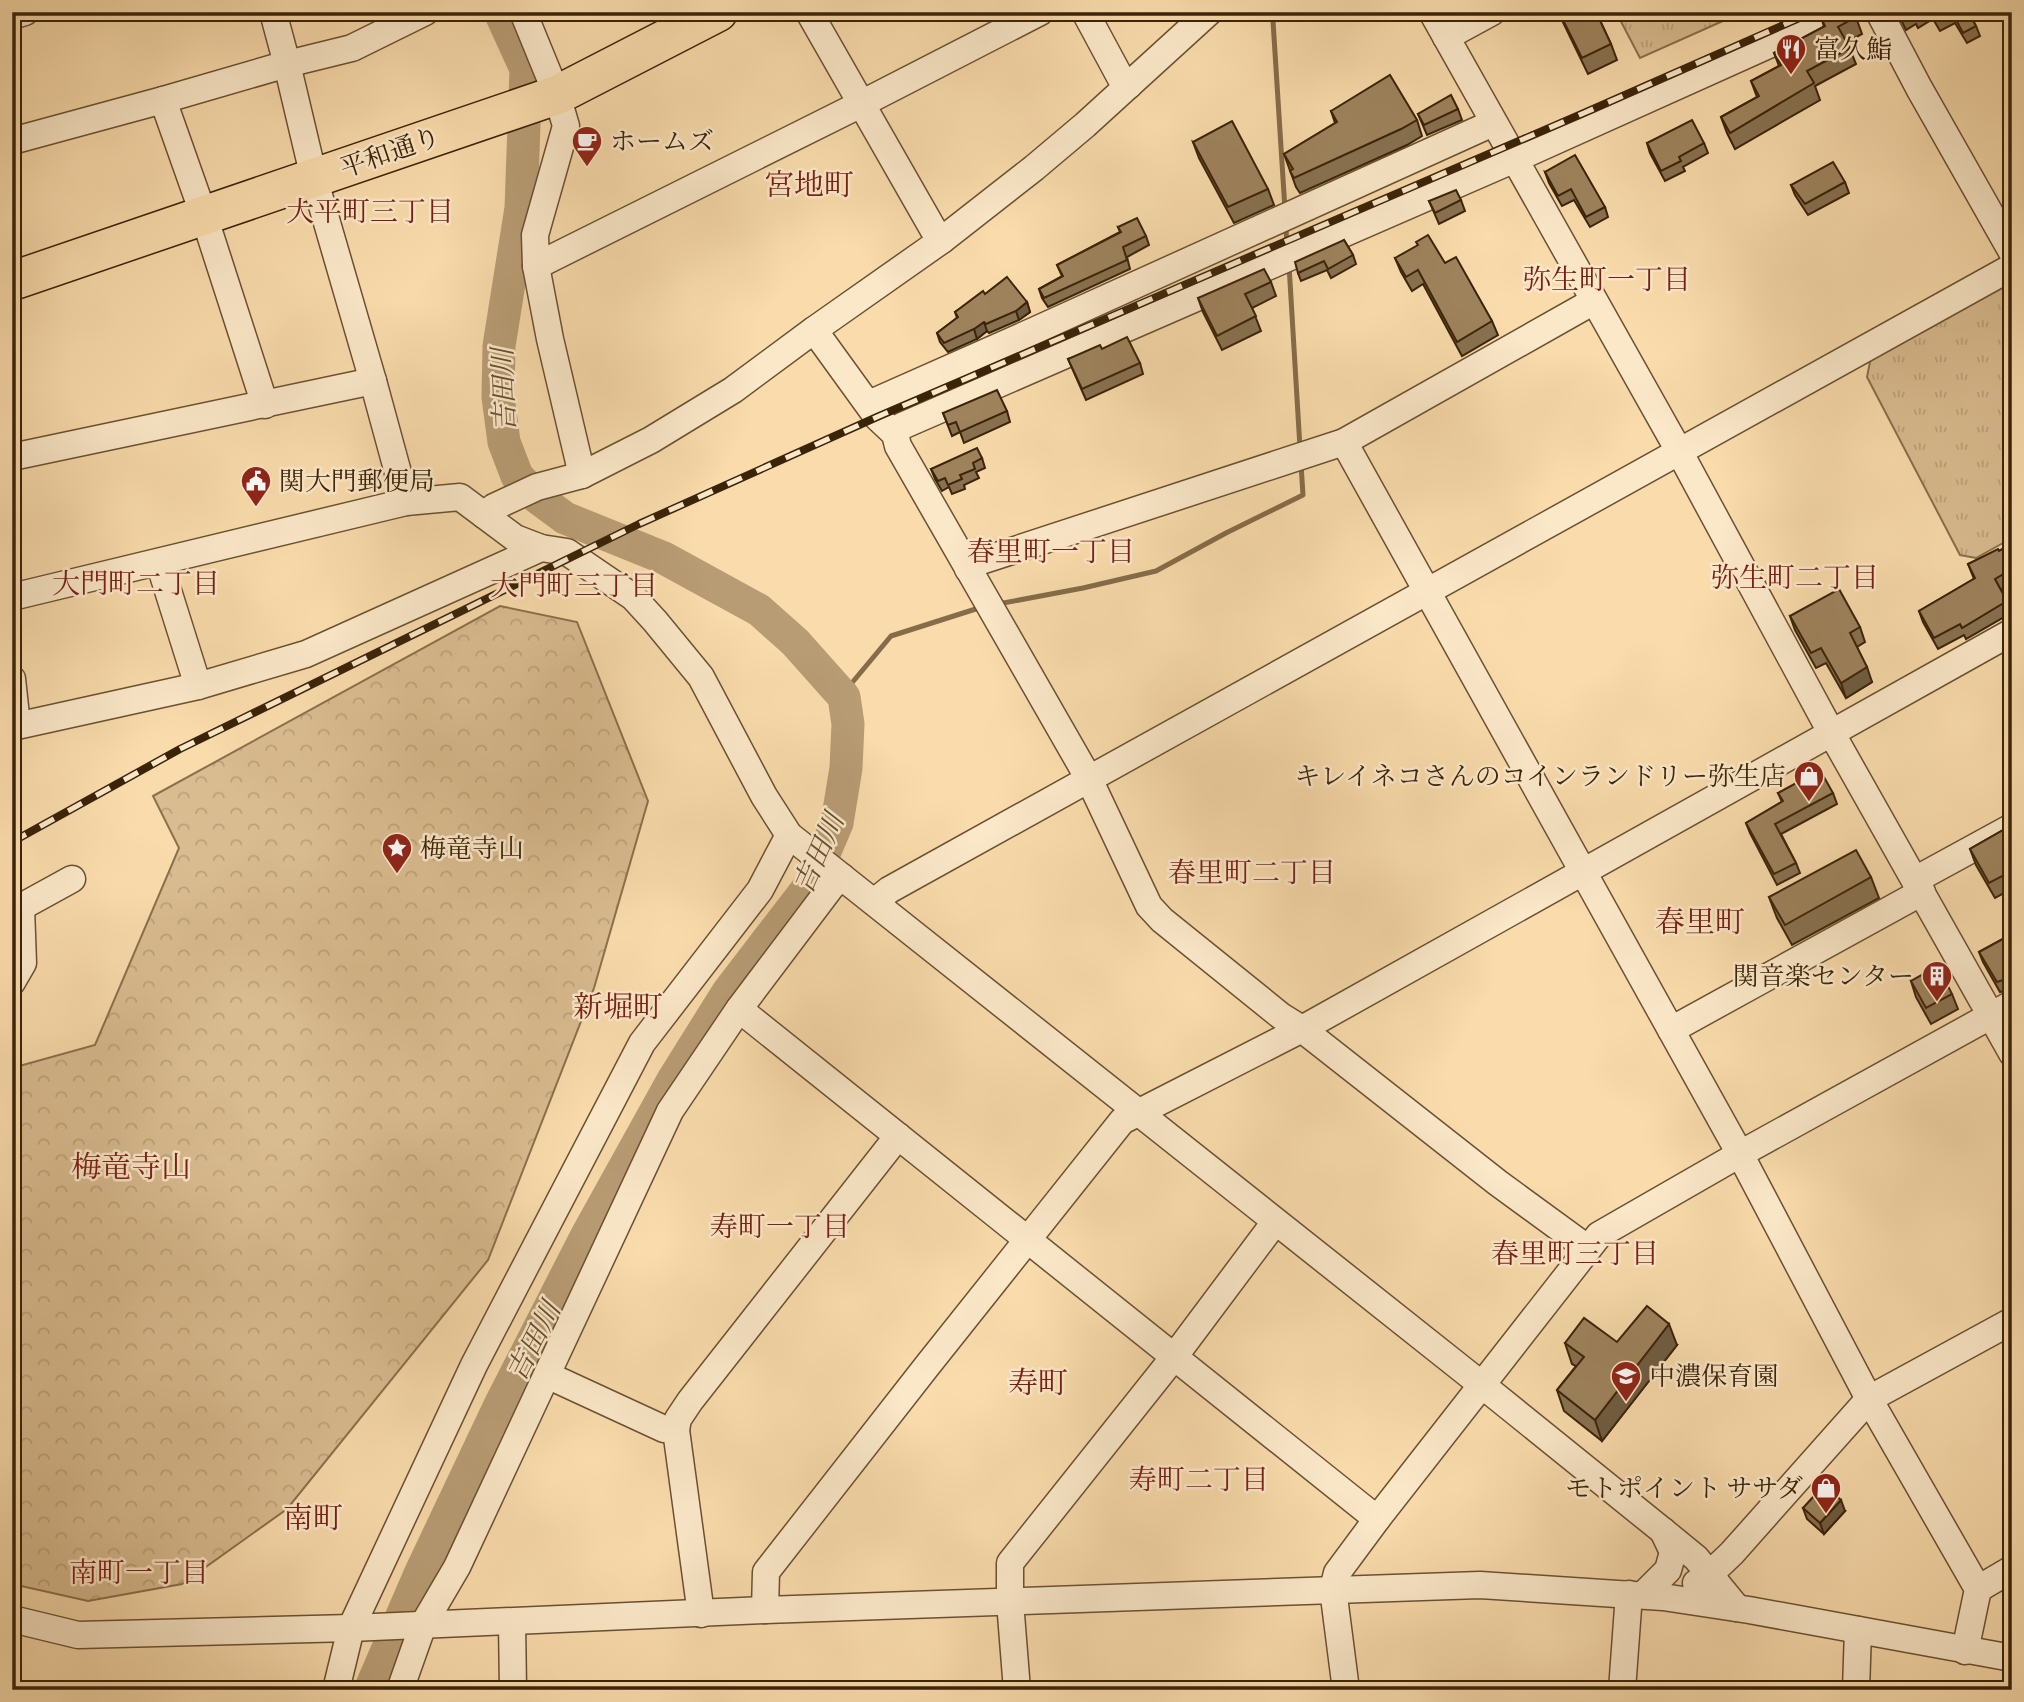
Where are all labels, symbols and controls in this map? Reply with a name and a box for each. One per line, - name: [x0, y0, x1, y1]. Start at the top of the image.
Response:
- restaurant icon: 富久鮨: [1774, 32, 1808, 76]
- place label: 富久鮨: [1814, 32, 1892, 66]
- street label: 平和通り: [335, 119, 445, 185]
- cafe icon: ホームズ: [570, 124, 604, 168]
- place label: ホームズ: [610, 124, 714, 158]
- district label: 宮地町: [764, 165, 854, 204]
- district label: 大平町三丁目: [286, 193, 454, 229]
- district label: 弥生町一丁目: [1523, 261, 1691, 297]
- water label: 吉田川: [483, 344, 522, 433]
- public building icon: 関大門郵便局: [239, 464, 273, 508]
- place label: 関大門郵便局: [279, 464, 435, 498]
- district label: 春里町一丁目: [967, 533, 1135, 569]
- district label: 弥生町二丁目: [1711, 559, 1879, 595]
- district label: 大門町二丁目: [52, 565, 220, 601]
- district label: 大門町三丁目: [490, 567, 658, 603]
- place label: キレイネコさんのコインランドリー弥生店: [1295, 759, 1786, 793]
- shop icon: キレイネコさんのコインランドリー弥生店: [1792, 759, 1826, 803]
- water label: 吉田川: [784, 805, 853, 899]
- place icon: 梅竜寺山: [380, 831, 414, 875]
- place label: 梅竜寺山: [420, 831, 524, 865]
- district label: 春里町二丁目: [1168, 854, 1336, 890]
- district label: 春里町: [1655, 902, 1745, 941]
- place label: 関音楽センター: [1733, 959, 1914, 993]
- building icon: 関音楽センター: [1920, 959, 1954, 1003]
- district label: 新堀町: [573, 987, 663, 1026]
- district label: 梅竜寺山: [71, 1147, 191, 1186]
- district label: 寿町一丁目: [710, 1208, 850, 1244]
- district label: 春里町三丁目: [1491, 1235, 1659, 1271]
- water label: 吉田川: [498, 1293, 569, 1387]
- school or university icon: 中濃保育園: [1609, 1359, 1643, 1403]
- place label: 中濃保育園: [1649, 1359, 1779, 1393]
- district label: 寿町: [1008, 1363, 1068, 1402]
- district label: 寿町二丁目: [1129, 1461, 1269, 1497]
- place label: モトポイント ササダ: [1565, 1471, 1803, 1505]
- shop icon: モトポイント ササダ: [1809, 1471, 1843, 1515]
- district label: 南町: [283, 1498, 343, 1537]
- district label: 南町一丁目: [69, 1554, 209, 1590]

